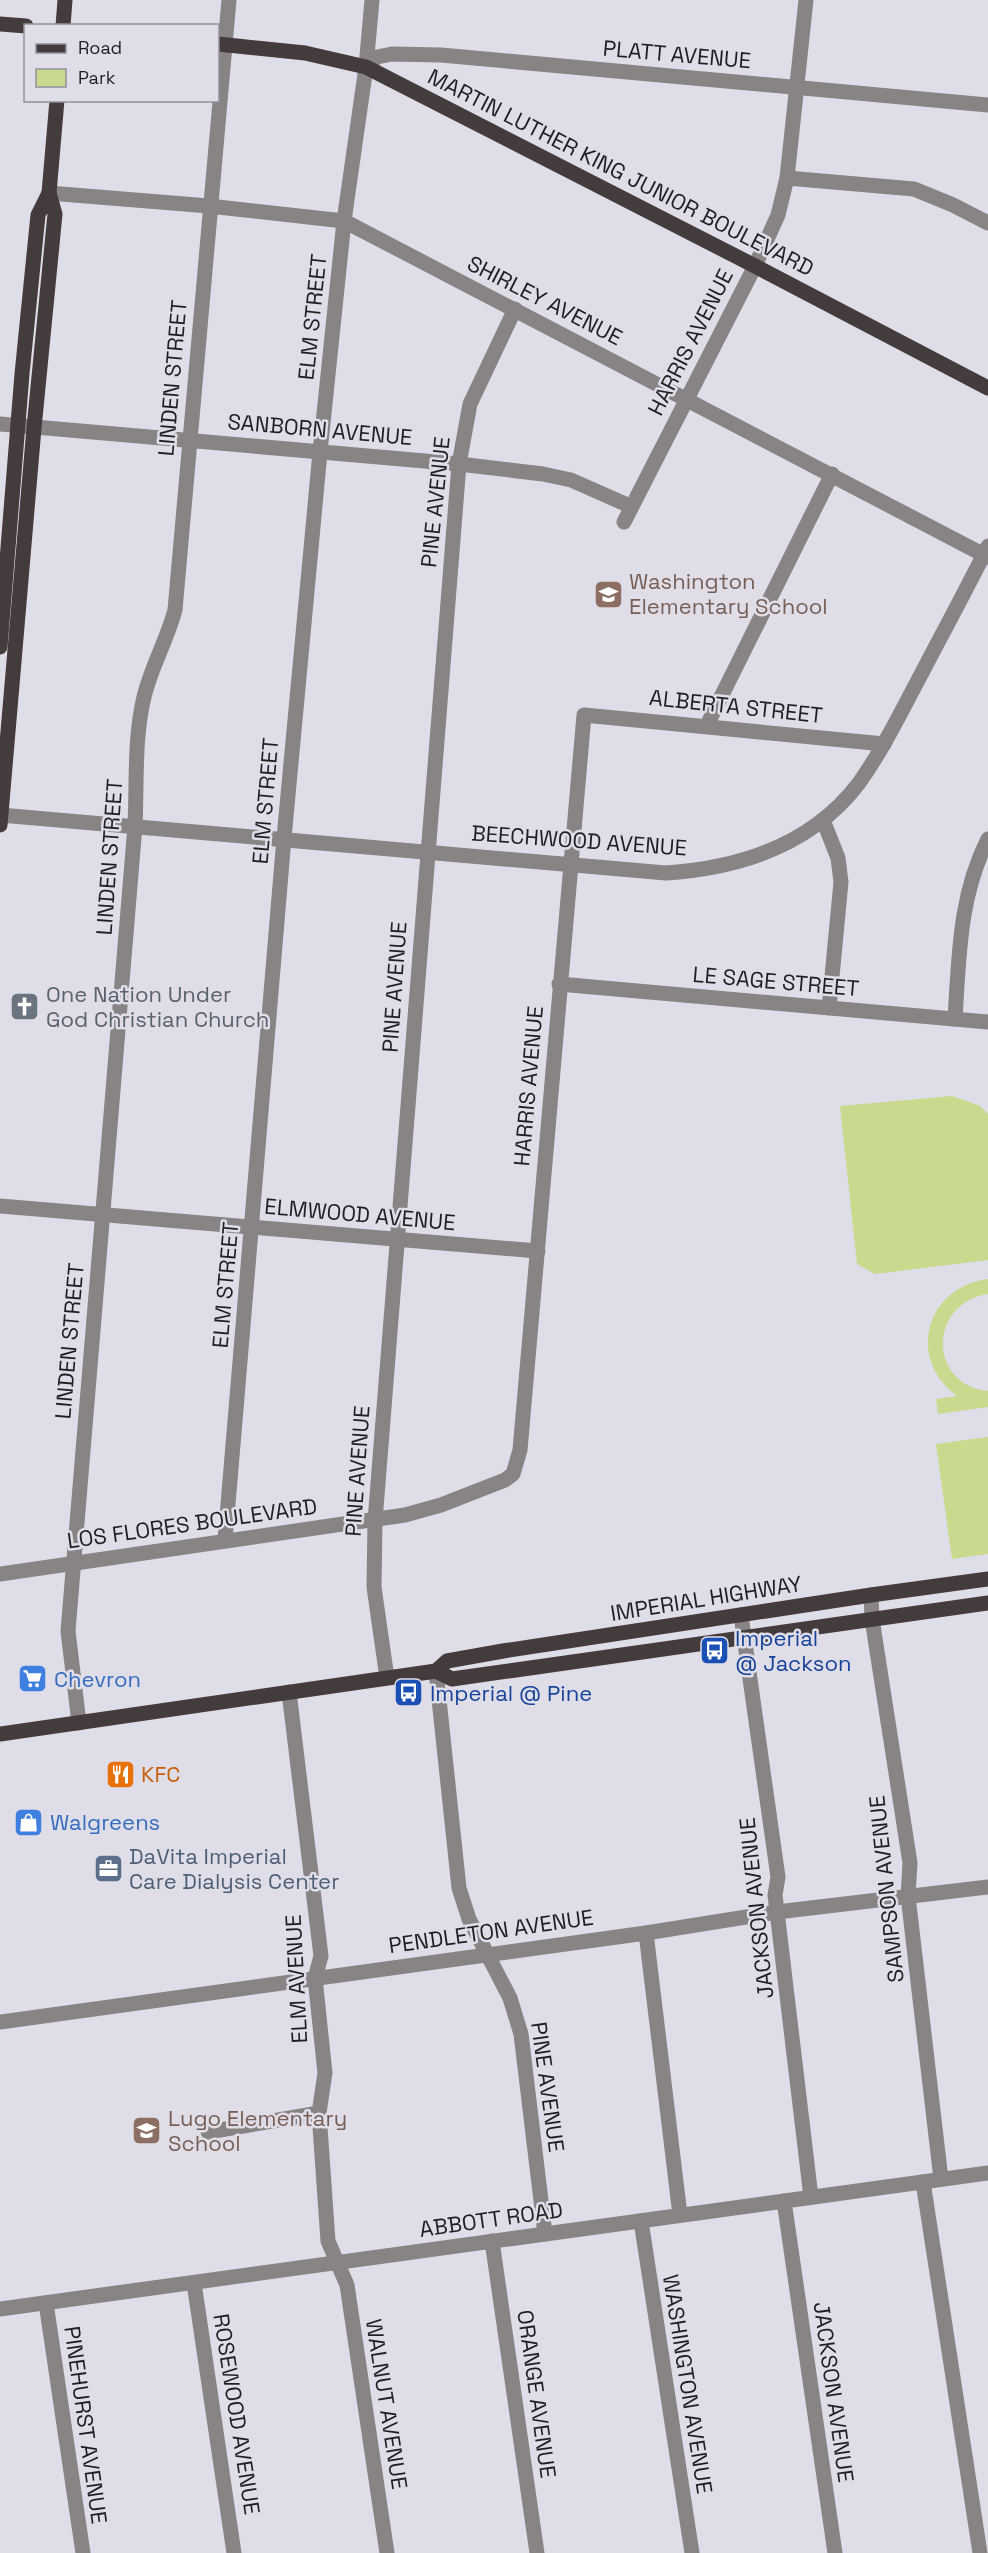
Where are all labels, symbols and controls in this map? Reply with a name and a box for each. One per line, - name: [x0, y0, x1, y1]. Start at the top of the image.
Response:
- legend: [24, 24, 219, 102]
- street label: PLATT AVENUE: [602, 34, 752, 74]
- text: Road: [78, 36, 122, 59]
- street label: MARTIN LUTHER KING JUNIOR BOULEVARD: [423, 62, 819, 282]
- text: Park: [78, 66, 116, 89]
- street label: SHIRLEY AVENUE: [463, 249, 627, 351]
- street label: ELM STREET: [291, 253, 333, 381]
- street label: HARRIS AVENUE: [641, 264, 739, 420]
- street label: LINDEN STREET: [151, 299, 193, 457]
- street label: SANBORN AVENUE: [226, 407, 414, 451]
- street label: PINE AVENUE: [414, 435, 456, 569]
- place label: Washington Elementary School: [629, 567, 828, 620]
- school or university icon: Washington Elementary School: [592, 578, 624, 610]
- street label: ALBERTA STREET: [648, 683, 824, 729]
- street label: ELM STREET: [246, 737, 284, 865]
- street label: LINDEN STREET: [90, 778, 128, 936]
- street label: BEECHWOOD AVENUE: [470, 818, 688, 862]
- street label: PINE AVENUE: [375, 921, 413, 1053]
- street label: LE SAGE STREET: [692, 960, 860, 1002]
- place label: One Nation Under God Christian Church: [46, 980, 269, 1033]
- church icon: One Nation Under God Christian Church: [9, 991, 41, 1023]
- street label: HARRIS AVENUE: [507, 1005, 549, 1167]
- street label: ELMWOOD AVENUE: [263, 1192, 457, 1236]
- street label: ELM STREET: [206, 1221, 244, 1349]
- street label: LINDEN STREET: [48, 1262, 90, 1420]
- street label: PINE AVENUE: [338, 1405, 376, 1537]
- street label: LOS FLORES BOULEVARD: [65, 1492, 319, 1554]
- street label: IMPERIAL HIGHWAY: [608, 1569, 804, 1627]
- place label: Imperial @ Jackson: [735, 1624, 851, 1677]
- bus stop icon: Imperial @ Jackson: [698, 1635, 730, 1667]
- supermarket icon: Chevron: [17, 1663, 49, 1695]
- place label: Chevron: [54, 1665, 141, 1693]
- bus stop icon: Imperial @ Pine: [393, 1677, 425, 1709]
- place label: Imperial @ Pine: [430, 1679, 592, 1707]
- restaurant icon: KFC: [104, 1758, 136, 1790]
- place label: KFC: [141, 1760, 180, 1788]
- street label: SAMPSON AVENUE: [862, 1794, 910, 1984]
- shop icon: Walgreens: [13, 1806, 45, 1838]
- place label: Walgreens: [50, 1808, 160, 1836]
- street label: JACKSON AVENUE: [733, 1816, 779, 2000]
- place label: DaVita Imperial Care Dialysis Center: [129, 1842, 339, 1895]
- office icon: DaVita Imperial Care Dialysis Center: [92, 1853, 124, 1885]
- street label: PENDLETON AVENUE: [387, 1903, 595, 1959]
- street label: ELM AVENUE: [279, 1914, 313, 2044]
- street label: PINE AVENUE: [525, 2020, 571, 2154]
- place label: Lugo Elementary School: [168, 2104, 347, 2157]
- school or university icon: Lugo Elementary School: [131, 2115, 163, 2147]
- street label: ABBOTT ROAD: [417, 2195, 565, 2243]
- street label: WASHINGTON AVENUE: [657, 2272, 719, 2496]
- street label: JACKSON AVENUE: [807, 2300, 861, 2484]
- street label: ORANGE AVENUE: [511, 2308, 563, 2480]
- street label: ROSEWOOD AVENUE: [207, 2312, 267, 2516]
- street label: WALNUT AVENUE: [360, 2317, 414, 2491]
- street label: PINEHURST AVENUE: [58, 2324, 114, 2526]

